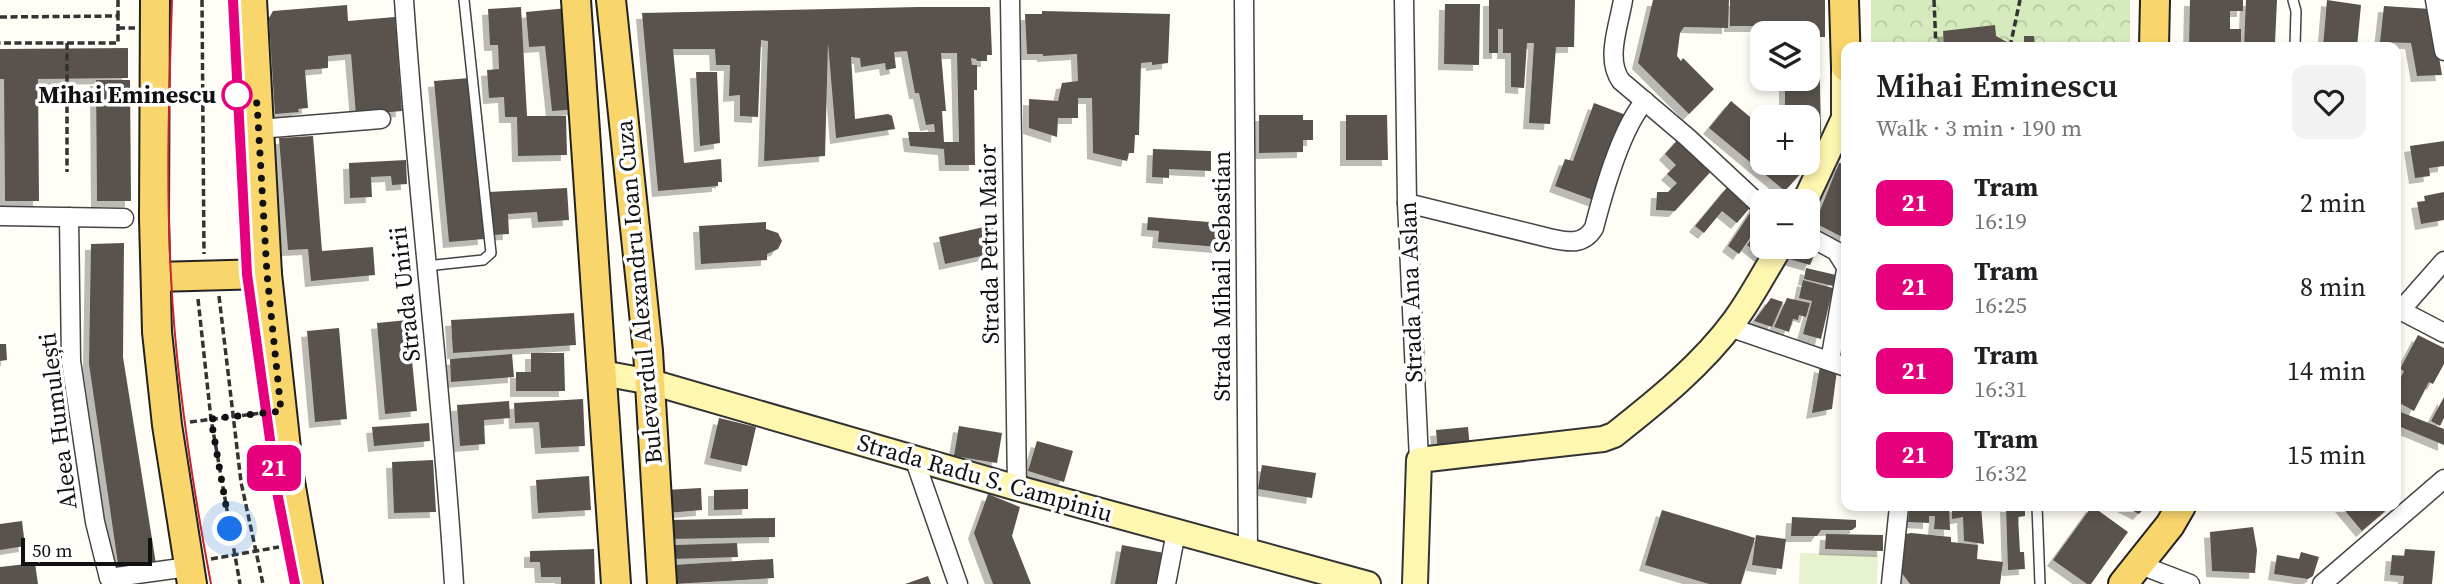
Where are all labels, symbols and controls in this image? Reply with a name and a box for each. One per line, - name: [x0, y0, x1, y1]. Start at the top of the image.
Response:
- map controls: [1750, 21, 1820, 259]
- button: layers: [1750, 21, 1820, 91]
- text: Mihai Eminescu: [1876, 63, 2118, 108]
- button: heart: [2292, 65, 2366, 139]
- place label: Mihai Eminescu: [38, 78, 216, 111]
- marker: Mihai Eminescu: [222, 80, 252, 110]
- button: +: [1750, 105, 1820, 175]
- text: Walk · 3 min · 190 m: [1876, 112, 2082, 144]
- street label: Bulevardul Alexandru Ioan Cuza: [607, 118, 670, 465]
- street label: Strada Petru Maior: [970, 144, 1007, 345]
- street label: Strada Mihail Sebastian: [1205, 151, 1238, 401]
- text: Tram: [1974, 169, 2038, 205]
- text: 2 min: [2300, 185, 2366, 221]
- text: 21: [1901, 186, 1928, 219]
- button: −: [1750, 189, 1820, 259]
- street label: Strada Ana Aslan: [1391, 201, 1430, 383]
- text: 16:19: [1974, 205, 2027, 237]
- street label: Strada Unirii: [381, 225, 428, 363]
- text: Tram: [1974, 253, 2038, 289]
- text: 8 min: [2300, 269, 2366, 305]
- text: 21: [1901, 270, 1928, 303]
- text: 16:25: [1974, 289, 2027, 321]
- street label: Aleea Humulești: [30, 331, 85, 511]
- text: Tram: [1974, 337, 2038, 373]
- text: 14 min: [2287, 353, 2366, 389]
- text: 21: [1901, 354, 1928, 387]
- text: 16:31: [1974, 373, 2027, 405]
- text: Tram: [1974, 421, 2038, 457]
- street label: Strada Radu S. Campiniu: [854, 425, 1117, 530]
- text: 15 min: [2287, 437, 2366, 473]
- text: 21: [1901, 438, 1928, 471]
- line badge: 21: [243, 445, 306, 491]
- text: 21: [261, 451, 287, 484]
- text: 16:32: [1974, 457, 2027, 489]
- your location: [212, 511, 247, 546]
- scale bar: [21, 535, 152, 567]
- text: 50 m: [32, 537, 73, 563]

